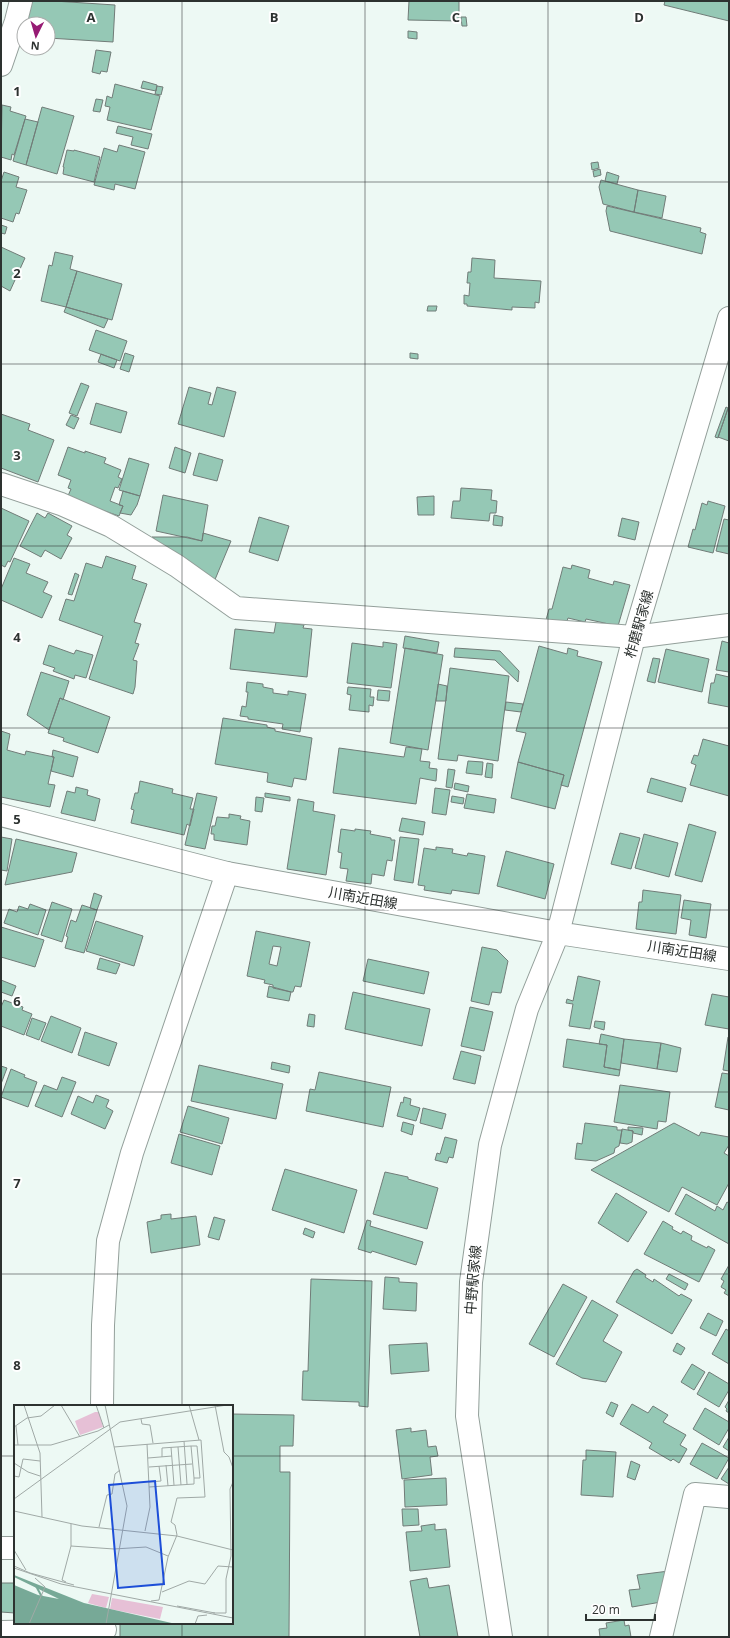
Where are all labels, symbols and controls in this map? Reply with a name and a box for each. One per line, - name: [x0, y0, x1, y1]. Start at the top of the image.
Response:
- text: A: [87, 8, 96, 26]
- text: B: [270, 8, 279, 26]
- text: C: [452, 8, 460, 26]
- text: D: [634, 8, 644, 26]
- north arrow: [16, 16, 56, 56]
- text: N: [30, 39, 40, 54]
- text: 1: [13, 82, 21, 100]
- text: 2: [13, 264, 21, 282]
- text: 3: [13, 446, 21, 464]
- street label: 柞磨駅家線: [620, 588, 657, 660]
- text: 4: [13, 628, 21, 646]
- text: 5: [13, 810, 21, 828]
- street label: 川南近田線: [327, 882, 399, 913]
- street label: 川南近田線: [646, 936, 718, 965]
- text: 6: [13, 992, 21, 1010]
- text: 7: [13, 1174, 21, 1192]
- street label: 中野駅家線: [460, 1244, 485, 1316]
- text: 8: [13, 1356, 21, 1374]
- inset map: [14, 1405, 233, 1624]
- scale bar: [586, 1596, 655, 1622]
- text: 20 m: [592, 1601, 620, 1618]

